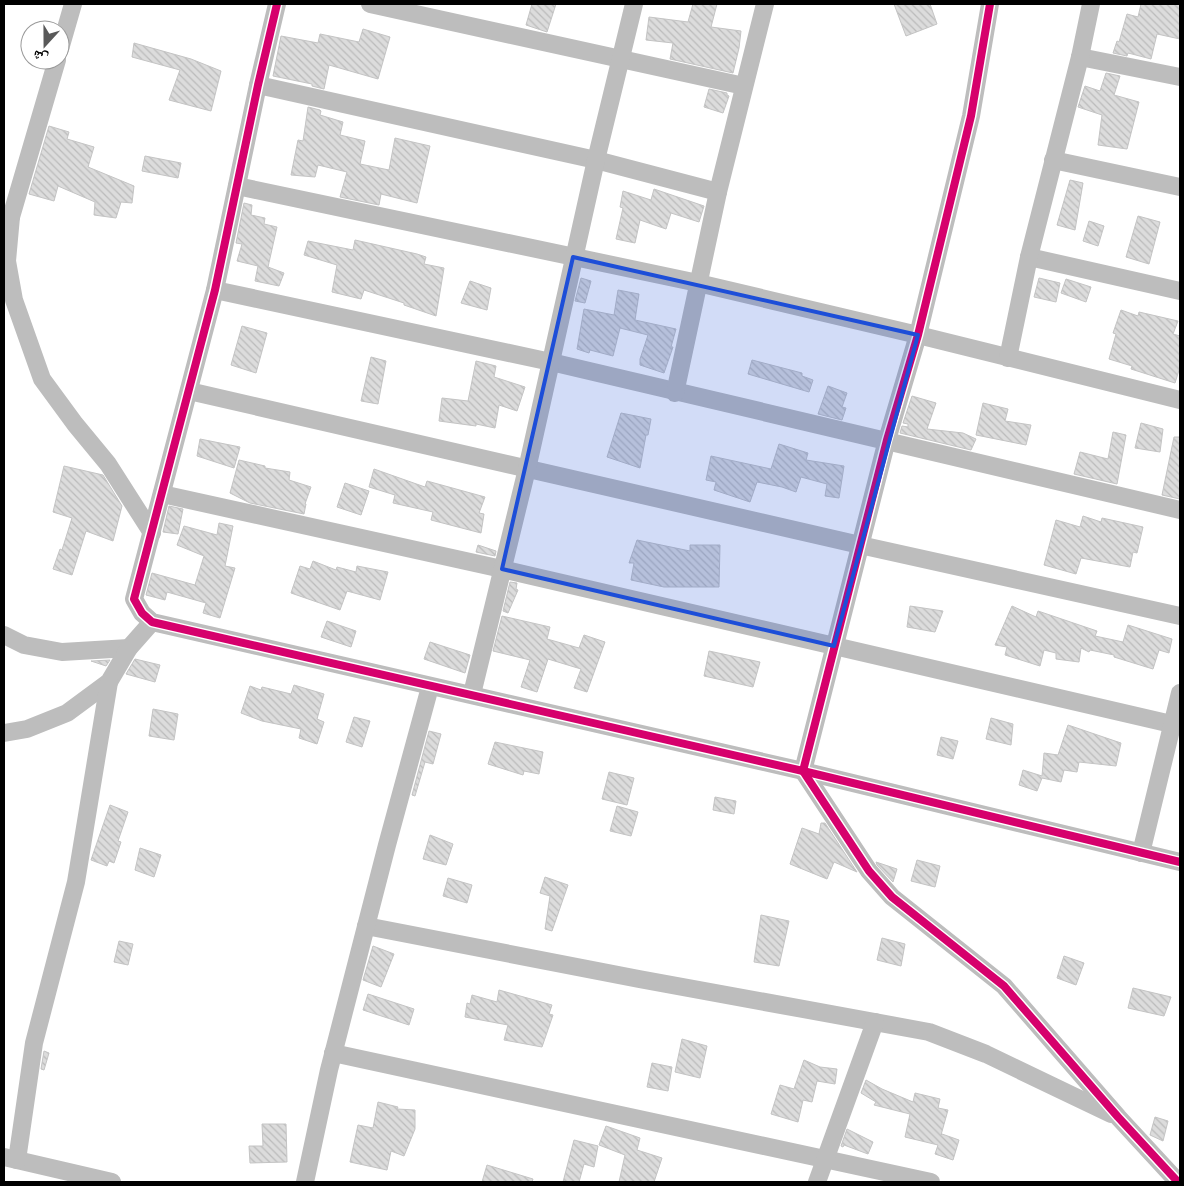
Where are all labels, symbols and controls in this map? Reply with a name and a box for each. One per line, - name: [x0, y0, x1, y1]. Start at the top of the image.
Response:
- north arrow: [20, 20, 70, 70]
- text: ش: [31, 46, 51, 65]

